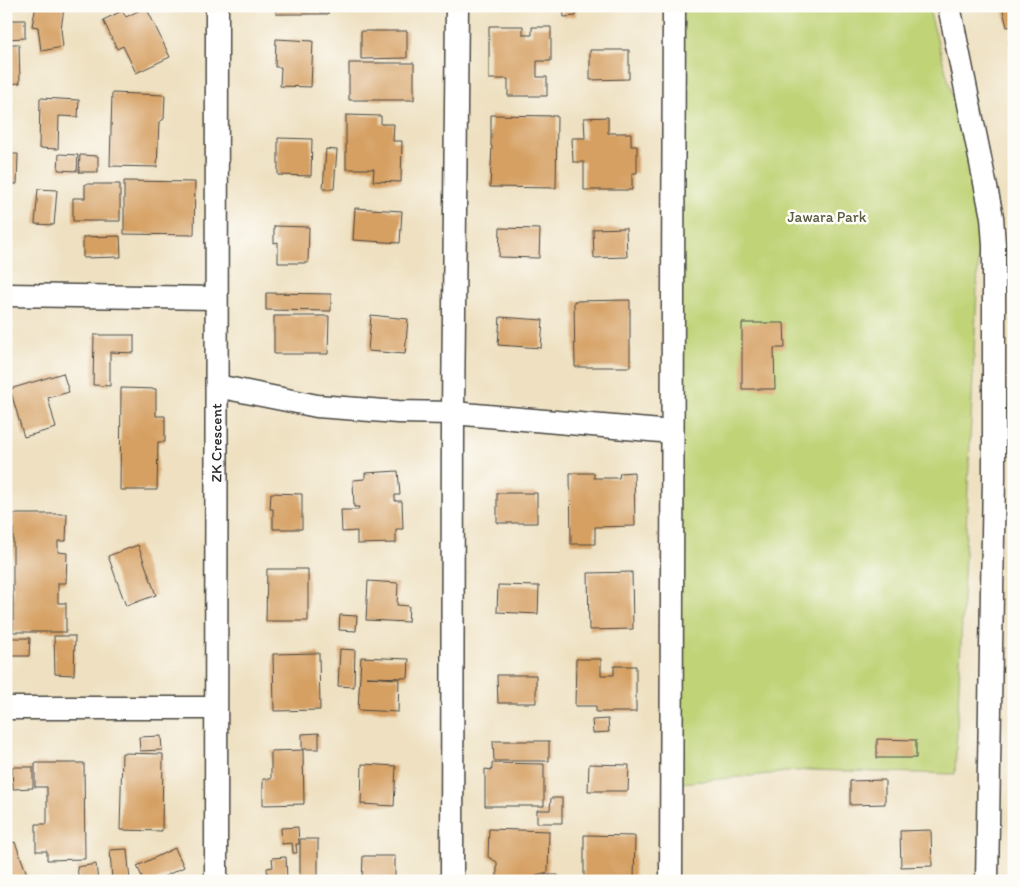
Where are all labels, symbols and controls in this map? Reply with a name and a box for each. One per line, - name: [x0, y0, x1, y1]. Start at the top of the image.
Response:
- park label: Jawara Park: [788, 208, 867, 226]
- street label: ZK Crescent: [207, 403, 226, 483]

